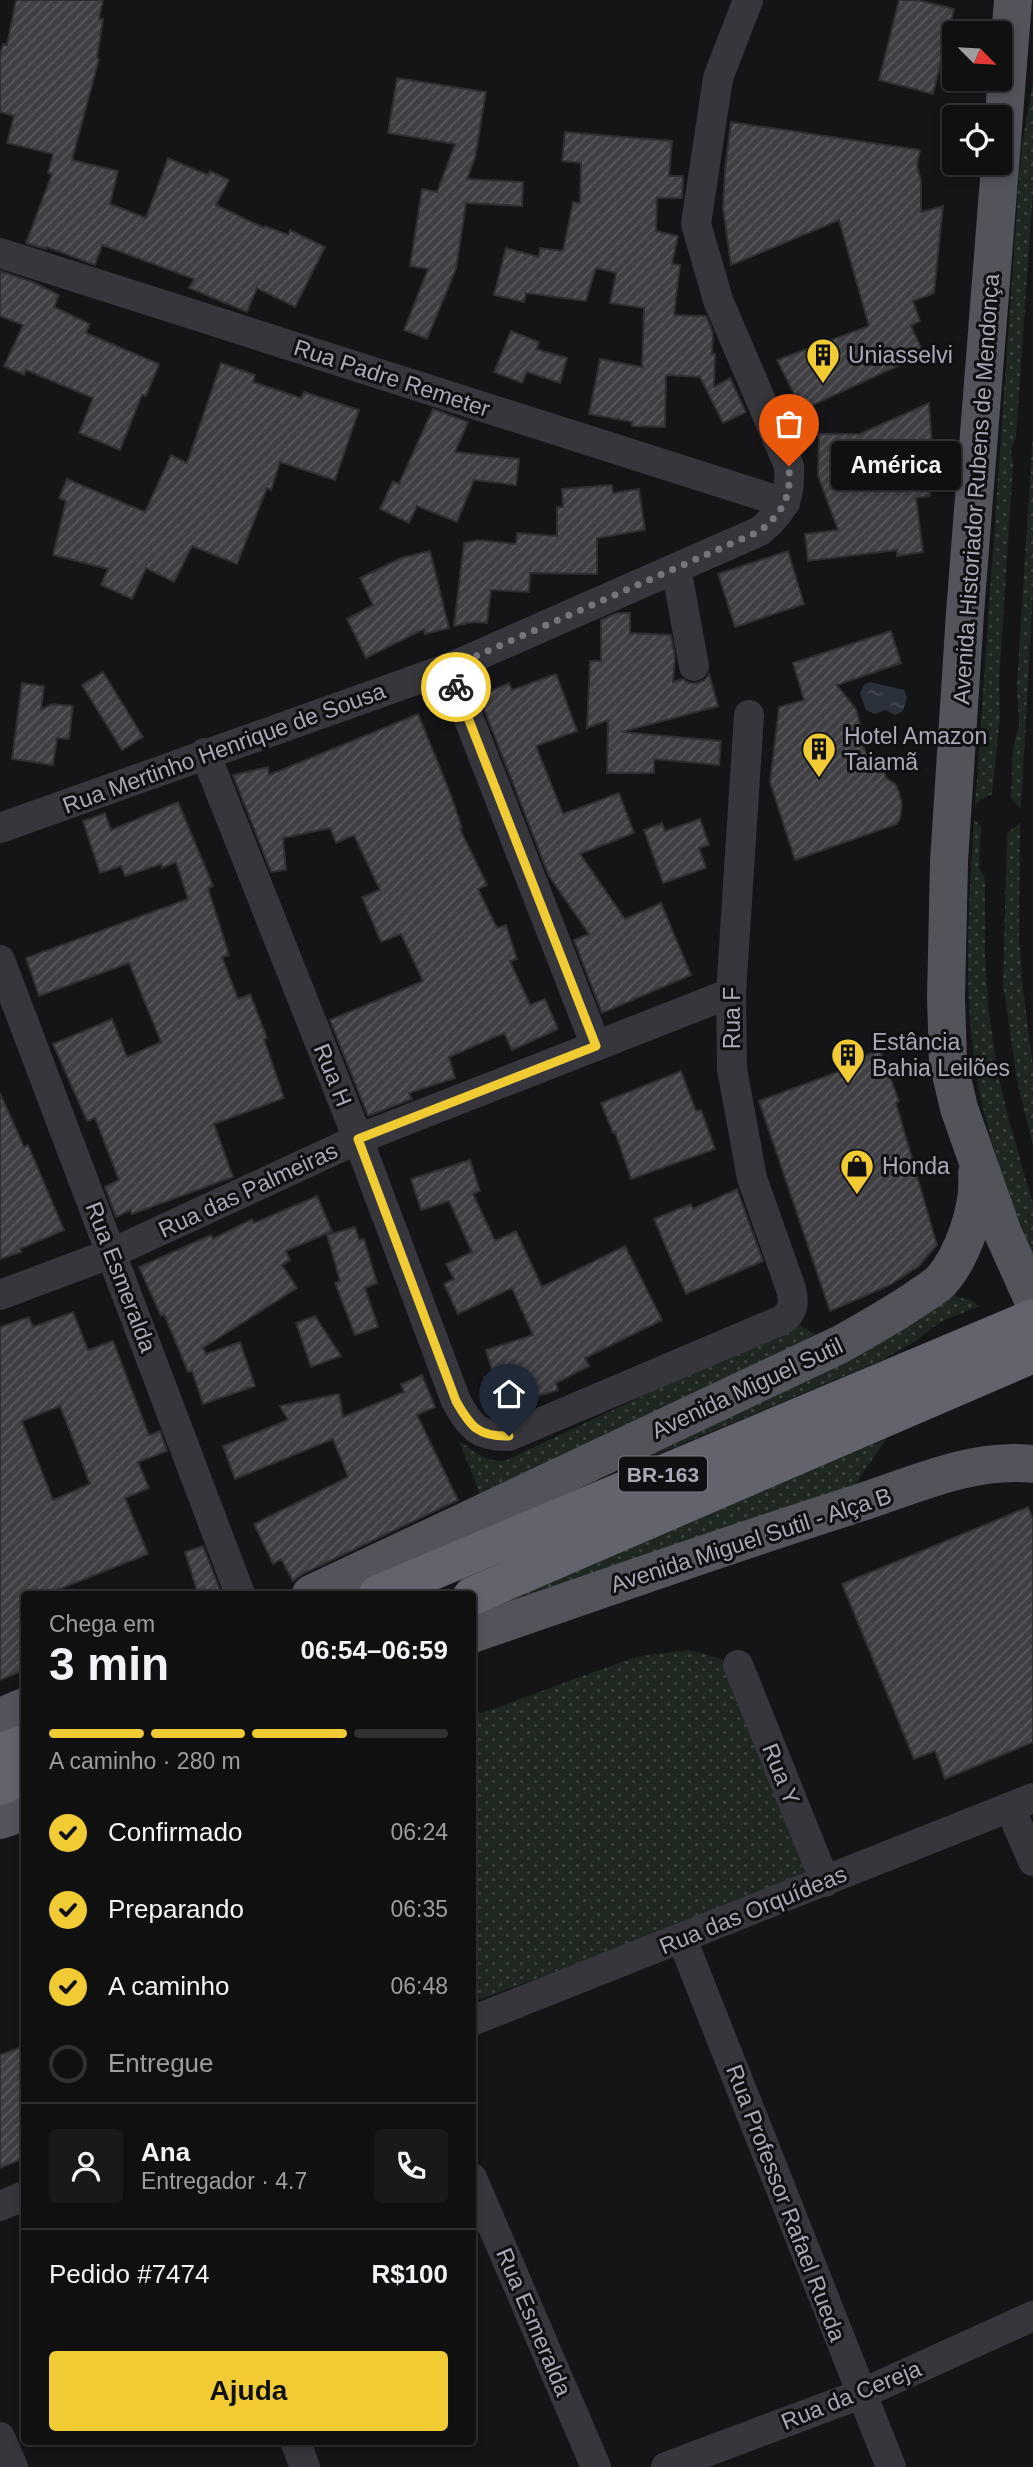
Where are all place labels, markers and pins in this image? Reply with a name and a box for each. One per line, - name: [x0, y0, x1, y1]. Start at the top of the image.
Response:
- building icon: Uniasselvi: [804, 336, 842, 385]
- place label: Uniasselvi: [848, 342, 953, 368]
- pin: [759, 394, 819, 466]
- callout: América: [831, 442, 960, 490]
- place label: Hotel Amazon Taiamã: [844, 723, 987, 775]
- building icon: Hotel Amazon Taiamã: [800, 730, 838, 779]
- place label: Estância Bahia Leilões: [872, 1029, 1010, 1081]
- building icon: Estância Bahia Leilões: [829, 1036, 867, 1085]
- shop icon: Honda: [838, 1147, 876, 1196]
- place label: Honda: [882, 1153, 950, 1179]
- pin: [479, 1364, 539, 1436]

